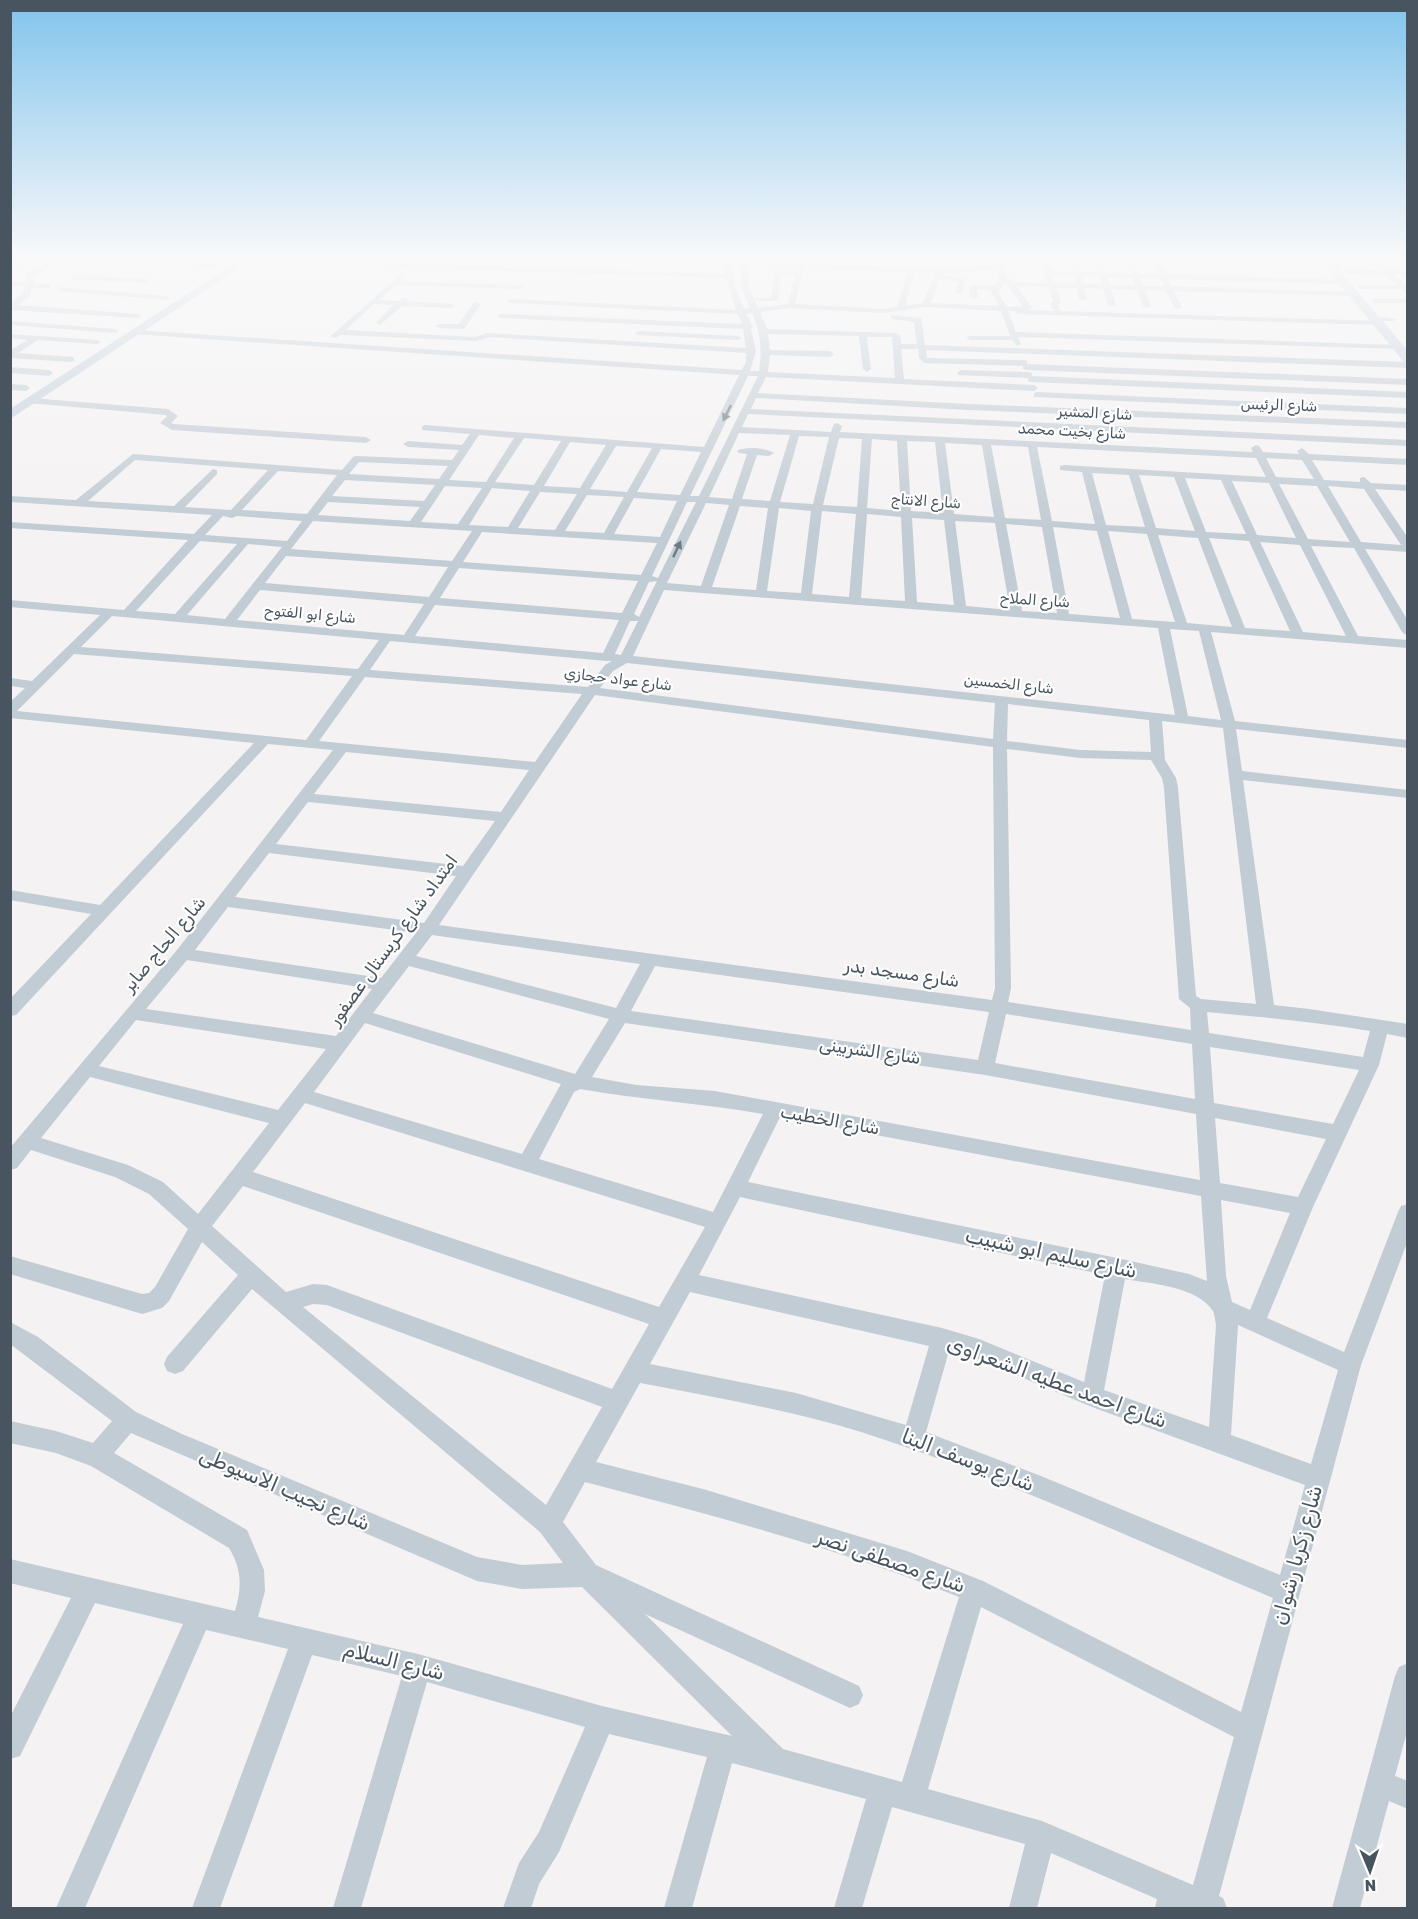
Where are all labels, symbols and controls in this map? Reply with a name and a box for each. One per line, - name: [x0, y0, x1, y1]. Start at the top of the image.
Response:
- street label: شارع الرئيس: [1240, 395, 1318, 417]
- street label: شارع المشير: [1056, 402, 1133, 426]
- one-way arrow: [722, 404, 731, 421]
- street label: شارع بخيت محمد: [1017, 419, 1127, 445]
- street label: شارع الانتاج: [890, 490, 962, 514]
- one-way arrow: [673, 541, 682, 558]
- street label: شارع الملاح: [999, 589, 1071, 613]
- street label: شارع ابو الفتوح: [263, 601, 357, 629]
- street label: شارع عواد حجازي: [563, 663, 673, 697]
- street label: شارع الخمسين: [963, 670, 1055, 700]
- street label: امتداد شارع كريستال عصفور: [323, 850, 463, 1031]
- street label: شارع الحاج صابر: [117, 892, 211, 998]
- street label: شارع مسجد بدر: [842, 954, 961, 993]
- street label: شارع الشربينى: [818, 1033, 922, 1070]
- street label: شارع الخطيب: [778, 1100, 881, 1141]
- street label: شارع سليم ابو شبيب: [962, 1222, 1139, 1285]
- street label: شارع احمد عطيه الشعراوى: [943, 1330, 1171, 1435]
- street label: شارع يوسف البنا: [898, 1423, 1038, 1498]
- street label: شارع نجيب الاسيوطى: [195, 1441, 374, 1538]
- street label: شارع زكريا رشوان: [1266, 1482, 1329, 1628]
- street label: شارع مصطفى نصر: [811, 1523, 969, 1600]
- street label: شارع السلام: [341, 1636, 447, 1687]
- north arrow: [1340, 1841, 1400, 1901]
- text: N: [1364, 1876, 1377, 1895]

